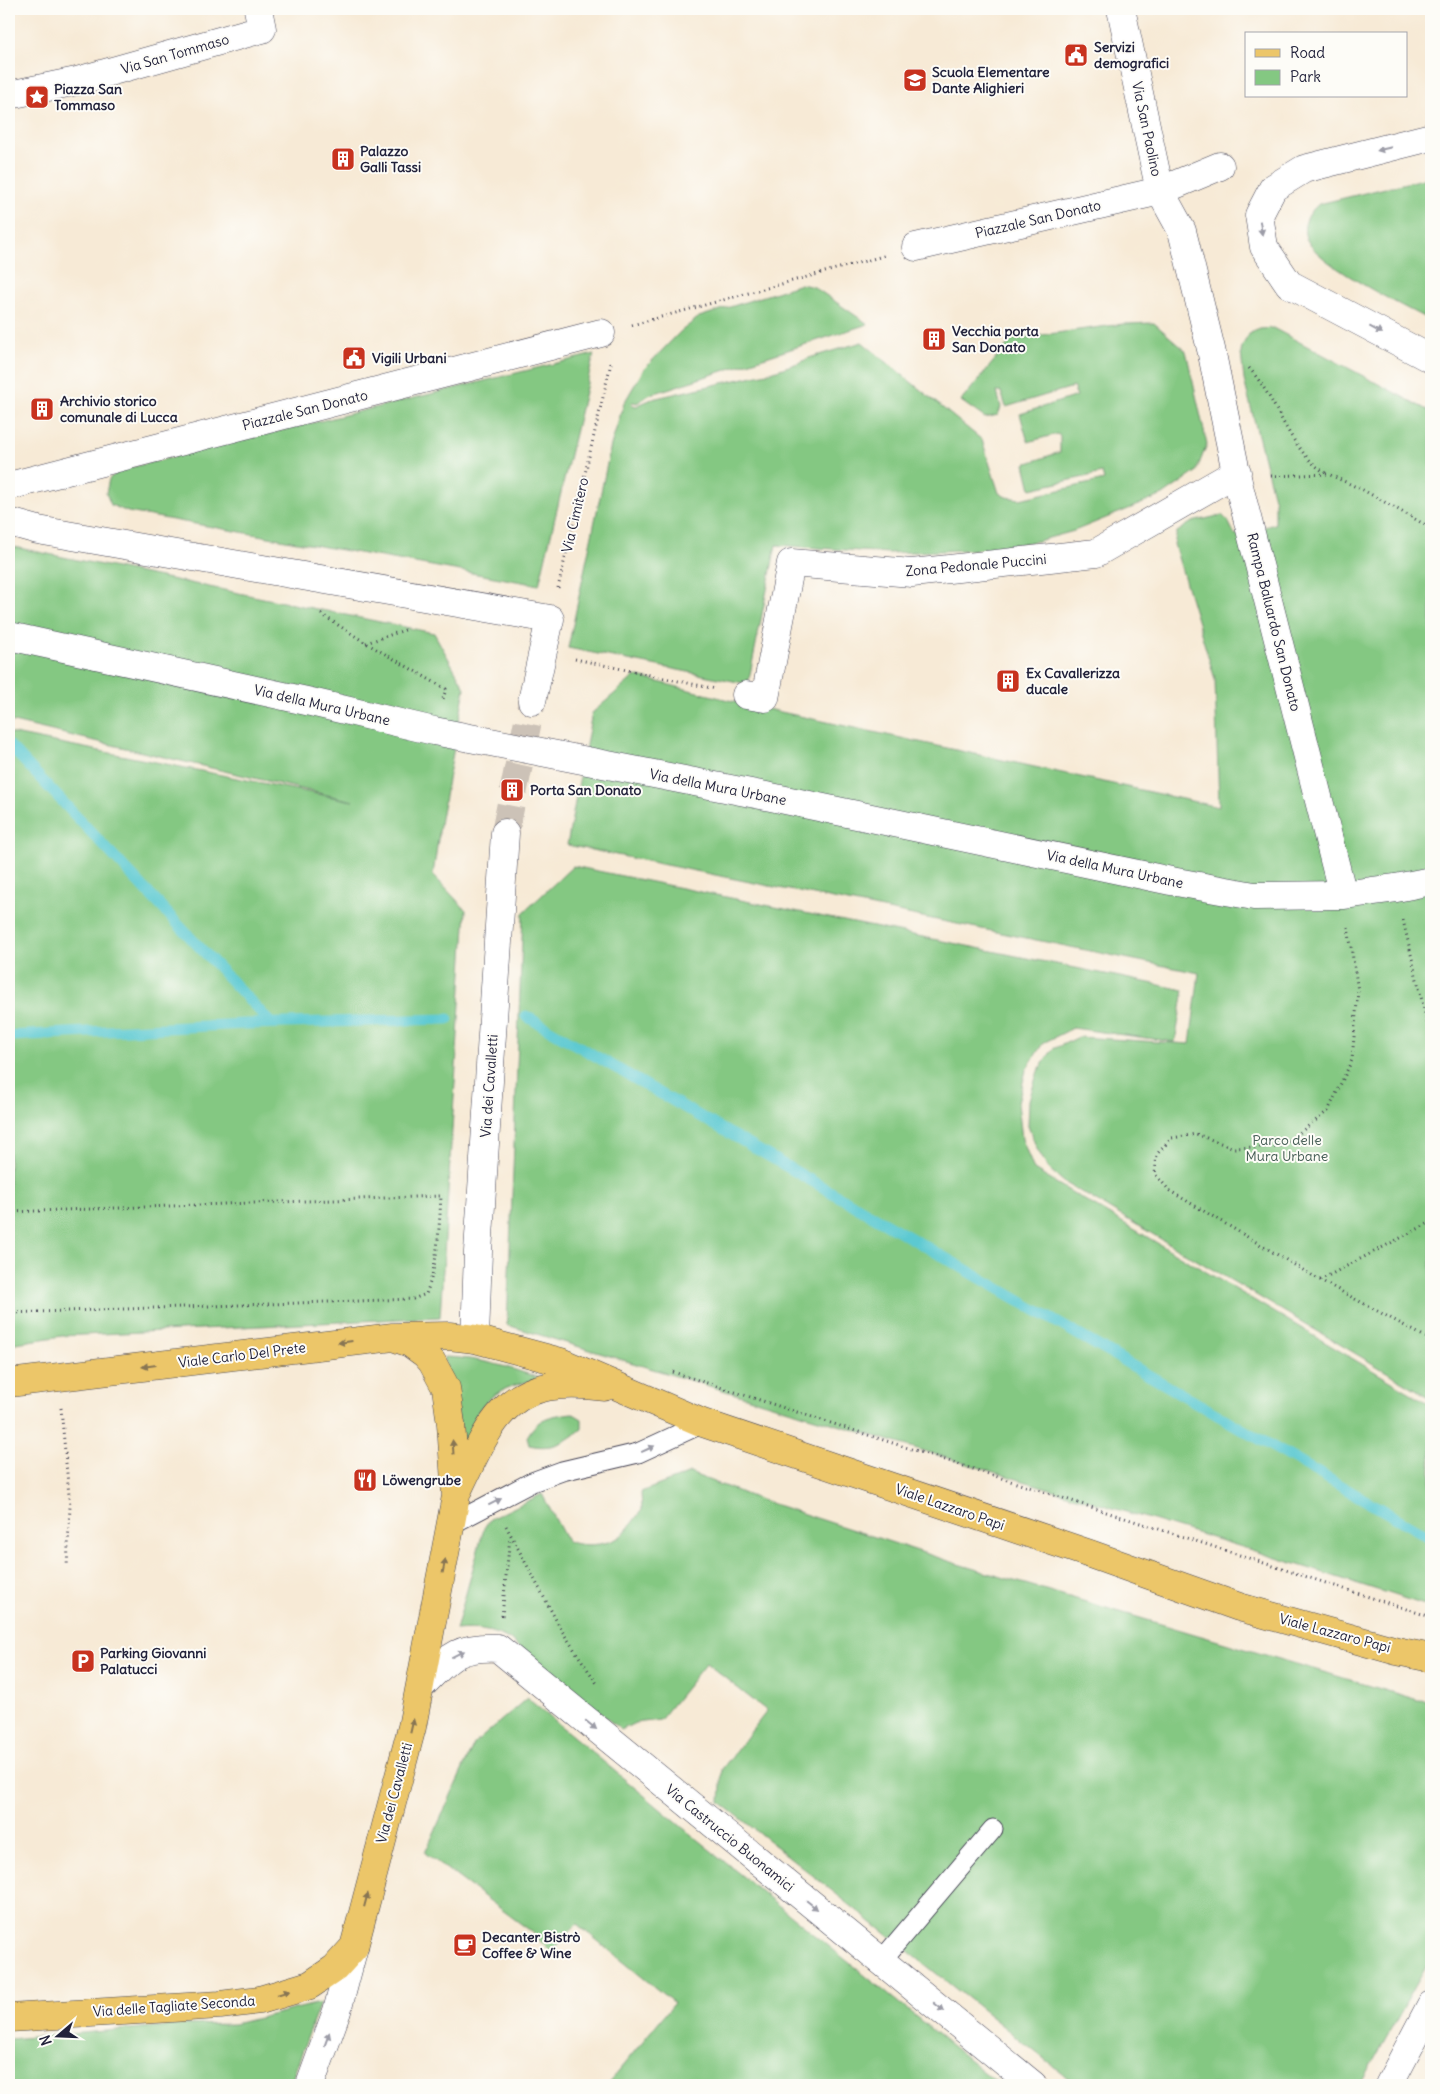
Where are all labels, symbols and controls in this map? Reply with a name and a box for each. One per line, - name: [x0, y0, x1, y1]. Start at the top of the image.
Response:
- street label: Via San Tommaso: [119, 30, 231, 78]
- legend: [1245, 32, 1408, 98]
- place label: Servizi demografici: [1094, 38, 1169, 72]
- public building icon: Servizi demografici: [1063, 42, 1089, 68]
- text: Road: [1290, 43, 1325, 62]
- place label: Scuola Elementare Dante Alighieri: [932, 63, 1050, 97]
- school or university icon: Scuola Elementare Dante Alighieri: [902, 67, 928, 93]
- text: Park: [1290, 67, 1321, 86]
- place label: Piazza San Tommaso: [54, 80, 122, 114]
- street label: Via San Paolino: [1128, 80, 1166, 178]
- place icon: Piazza San Tommaso: [24, 84, 50, 110]
- place label: Palazzo Galli Tassi: [360, 142, 421, 176]
- one-way arrow: [1376, 145, 1392, 153]
- building icon: Palazzo Galli Tassi: [330, 146, 356, 172]
- street label: Piazzale San Donato: [973, 196, 1103, 242]
- one-way arrow: [1257, 220, 1265, 236]
- place label: Vecchia porta San Donato: [952, 322, 1039, 356]
- building icon: Vecchia porta San Donato: [921, 326, 947, 352]
- one-way arrow: [1369, 326, 1384, 334]
- public building icon: Vigili Urbani: [341, 345, 367, 371]
- place label: Vigili Urbani: [372, 349, 447, 367]
- street label: Piazzale San Donato: [240, 386, 370, 434]
- place label: Archivio storico comunale di Lucca: [60, 392, 178, 426]
- building icon: Archivio storico comunale di Lucca: [29, 396, 55, 422]
- street label: Via Cimitero: [558, 476, 592, 554]
- street label: Rampa Baluardo San Donato: [1243, 531, 1305, 713]
- street label: Zona Pedonale Puccini: [905, 550, 1047, 580]
- place label: Ex Cavallerizza ducale: [1026, 664, 1120, 698]
- building icon: Ex Cavallerizza ducale: [995, 668, 1021, 694]
- street label: Via della Mura Urbane: [252, 681, 392, 729]
- street label: Via della Mura Urbane: [648, 765, 788, 809]
- building icon: Porta San Donato: [499, 777, 525, 803]
- place label: Porta San Donato: [530, 781, 642, 799]
- street label: Via della Mura Urbane: [1045, 846, 1185, 892]
- street label: Via dei Cavalletti: [476, 1034, 502, 1138]
- park label: Parco delle Mura Urbane: [1246, 1131, 1328, 1165]
- street label: Viale Carlo Del Prete: [177, 1338, 307, 1372]
- one-way arrow: [337, 1339, 353, 1347]
- one-way arrow: [141, 1362, 157, 1370]
- one-way arrow: [448, 1439, 456, 1455]
- one-way arrow: [641, 1444, 655, 1452]
- restaurant icon: Löwengrube: [352, 1467, 378, 1493]
- place label: Löwengrube: [382, 1471, 461, 1489]
- street label: Viale Lazzaro Papi: [893, 1480, 1007, 1534]
- one-way arrow: [488, 1498, 502, 1506]
- one-way arrow: [440, 1558, 448, 1574]
- street label: Viale Lazzaro Papi: [1277, 1609, 1393, 1657]
- place label: Parking Giovanni Palatucci: [100, 1644, 206, 1678]
- parking icon: Parking Giovanni Palatucci: [70, 1648, 96, 1674]
- one-way arrow: [450, 1650, 465, 1658]
- one-way arrow: [408, 1718, 416, 1733]
- one-way arrow: [585, 1719, 598, 1730]
- street label: Via dei Cavalletti: [372, 1741, 416, 1845]
- street label: Via Castruccio Buonamici: [662, 1780, 798, 1896]
- one-way arrow: [362, 1892, 370, 1907]
- one-way arrow: [805, 1899, 818, 1910]
- place label: Decanter Bistrò Coffee & Wine: [482, 1928, 581, 1962]
- cafe icon: Decanter Bistrò Coffee & Wine: [452, 1932, 478, 1958]
- one-way arrow: [276, 1989, 291, 1997]
- street label: Via delle Tagliate Seconda: [92, 1991, 256, 2021]
- one-way arrow: [932, 2002, 945, 2013]
- north arrow: [32, 2012, 82, 2062]
- one-way arrow: [324, 2032, 331, 2047]
- text: N: [36, 2033, 56, 2048]

